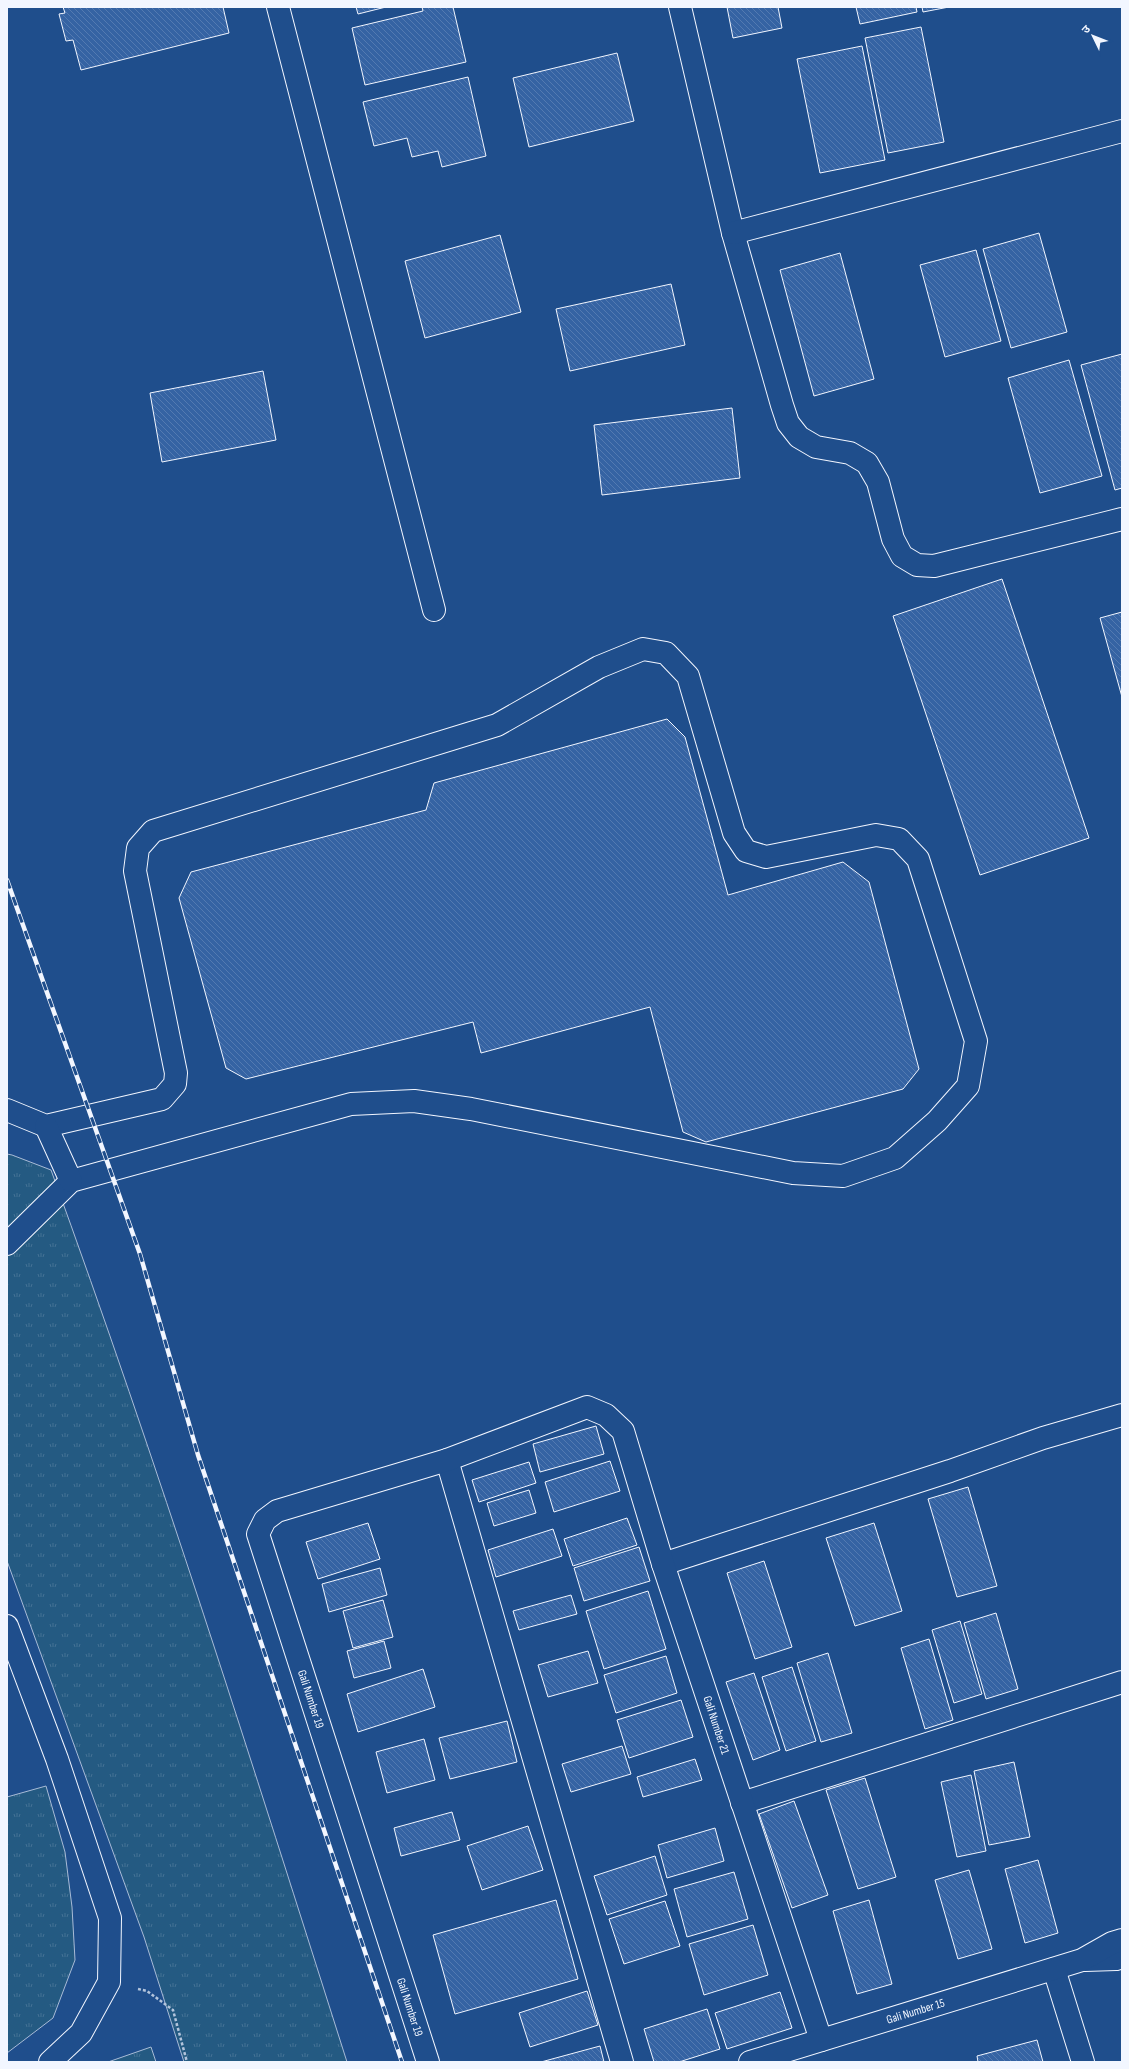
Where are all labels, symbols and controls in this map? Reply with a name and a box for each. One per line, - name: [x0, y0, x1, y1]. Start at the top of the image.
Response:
- north arrow: [1073, 16, 1113, 56]
- text: उ: [1079, 22, 1093, 36]
- street label: Gali Number 19: [294, 1668, 327, 1730]
- street label: Gali Number 21: [699, 1694, 733, 1757]
- street label: Gali Number 19: [393, 1976, 426, 2038]
- street label: Gali Number 15: [885, 1996, 947, 2028]

